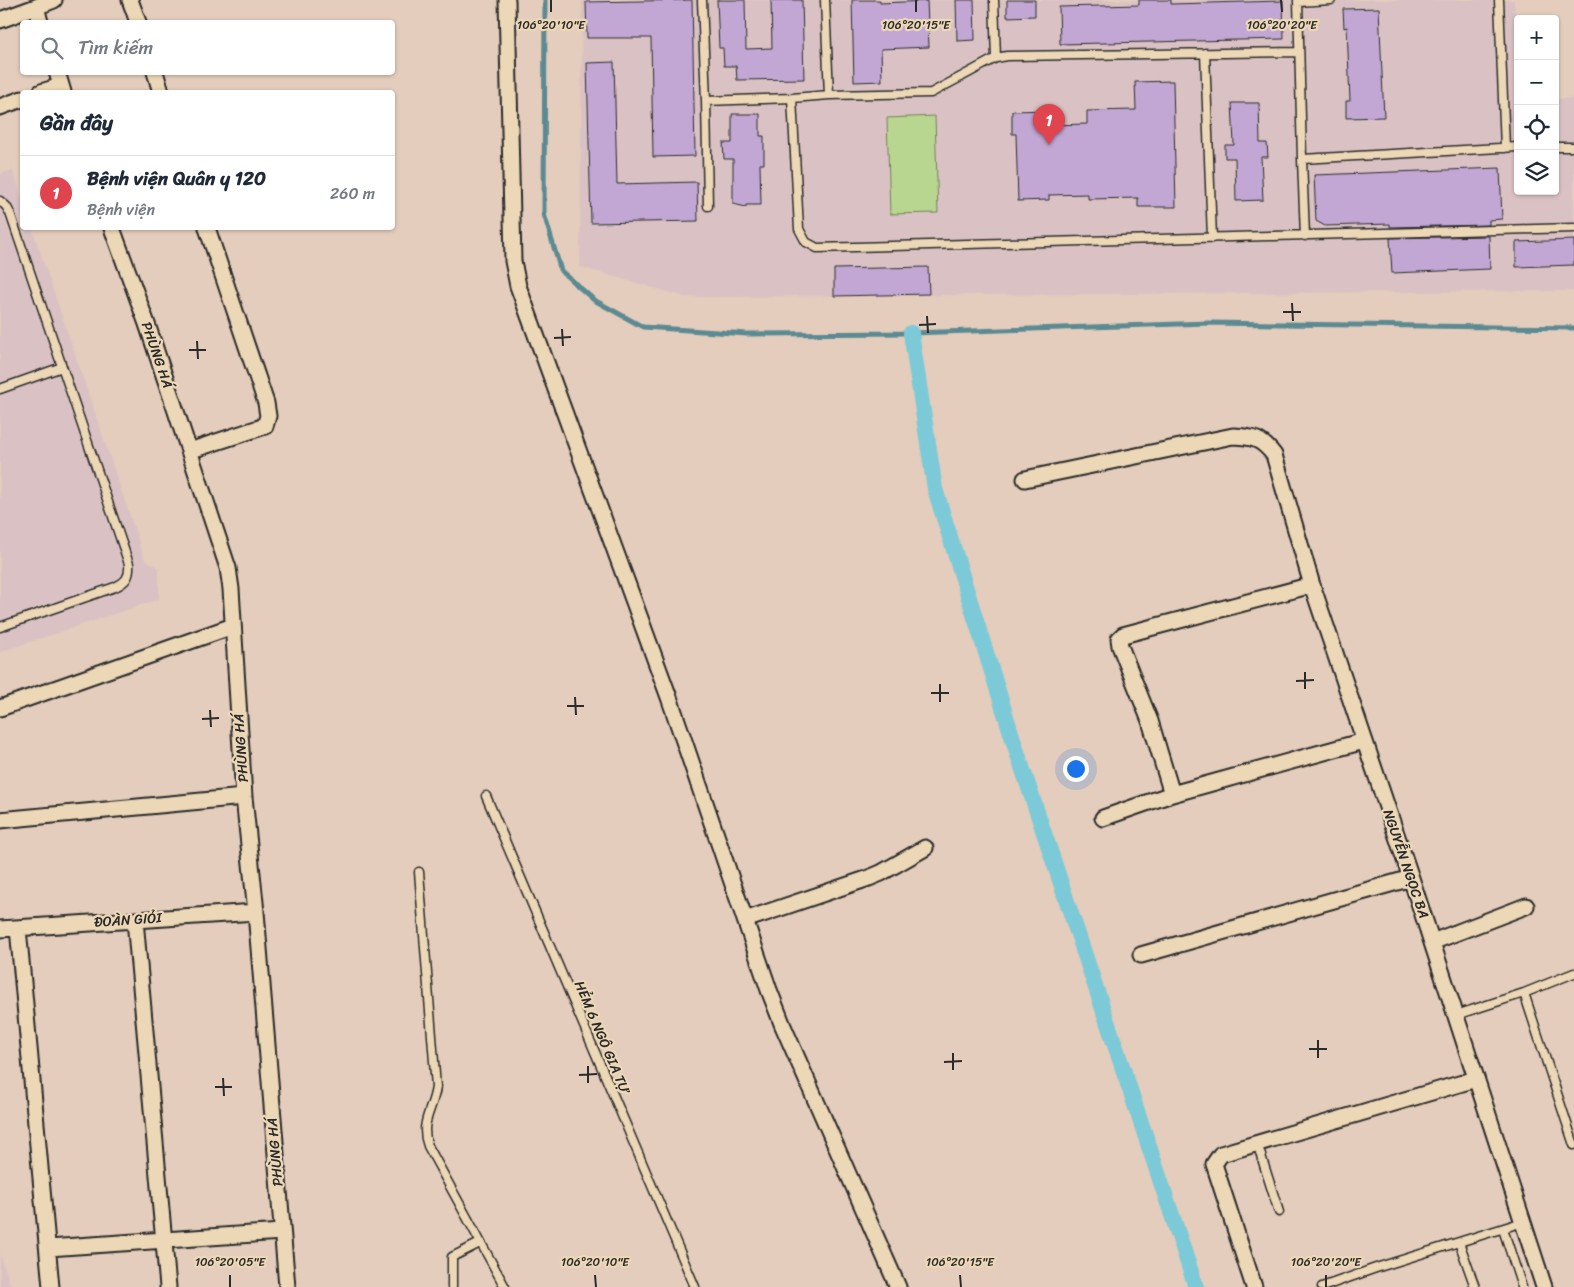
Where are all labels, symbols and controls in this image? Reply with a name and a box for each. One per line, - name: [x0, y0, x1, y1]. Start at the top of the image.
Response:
- text: 106°20'10"E: [517, 14, 586, 36]
- text: 106°20'15"E: [882, 14, 951, 36]
- text: 106°20'20"E: [1247, 14, 1318, 36]
- map controls: [1514, 15, 1559, 195]
- button: +: [1514, 15, 1559, 60]
- search box: [20, 20, 395, 75]
- text: Tìm kiếm: [78, 31, 153, 64]
- icon: search: [38, 34, 66, 62]
- button: −: [1514, 60, 1559, 105]
- text: Gần đây: [40, 104, 113, 142]
- pin: 1: [1033, 104, 1065, 145]
- button: locate: [1514, 105, 1559, 150]
- button: layers: [1514, 150, 1559, 195]
- text: Bệnh viện Quân y 120: [87, 162, 266, 195]
- text: 1: [53, 179, 59, 208]
- text: 260 m: [330, 179, 375, 208]
- text: Bệnh viện: [87, 195, 155, 224]
- street label: PHÙNG HÁ: [134, 318, 181, 393]
- street label: PHÙNG HÁ: [226, 711, 256, 783]
- your location: [1063, 756, 1089, 782]
- street label: NGUYỄN NGỌC BA: [1376, 806, 1436, 922]
- street label: ĐOÀN GIỎI: [93, 905, 164, 935]
- street label: HẺM 6 NGÔ GIA TỰ: [567, 977, 638, 1099]
- street label: PHÙNG HÁ: [259, 1115, 290, 1187]
- text: 106°20'05"E: [195, 1251, 266, 1273]
- text: 106°20'10"E: [561, 1251, 630, 1273]
- text: 106°20'15"E: [926, 1251, 995, 1273]
- text: 106°20'20"E: [1291, 1251, 1362, 1273]

